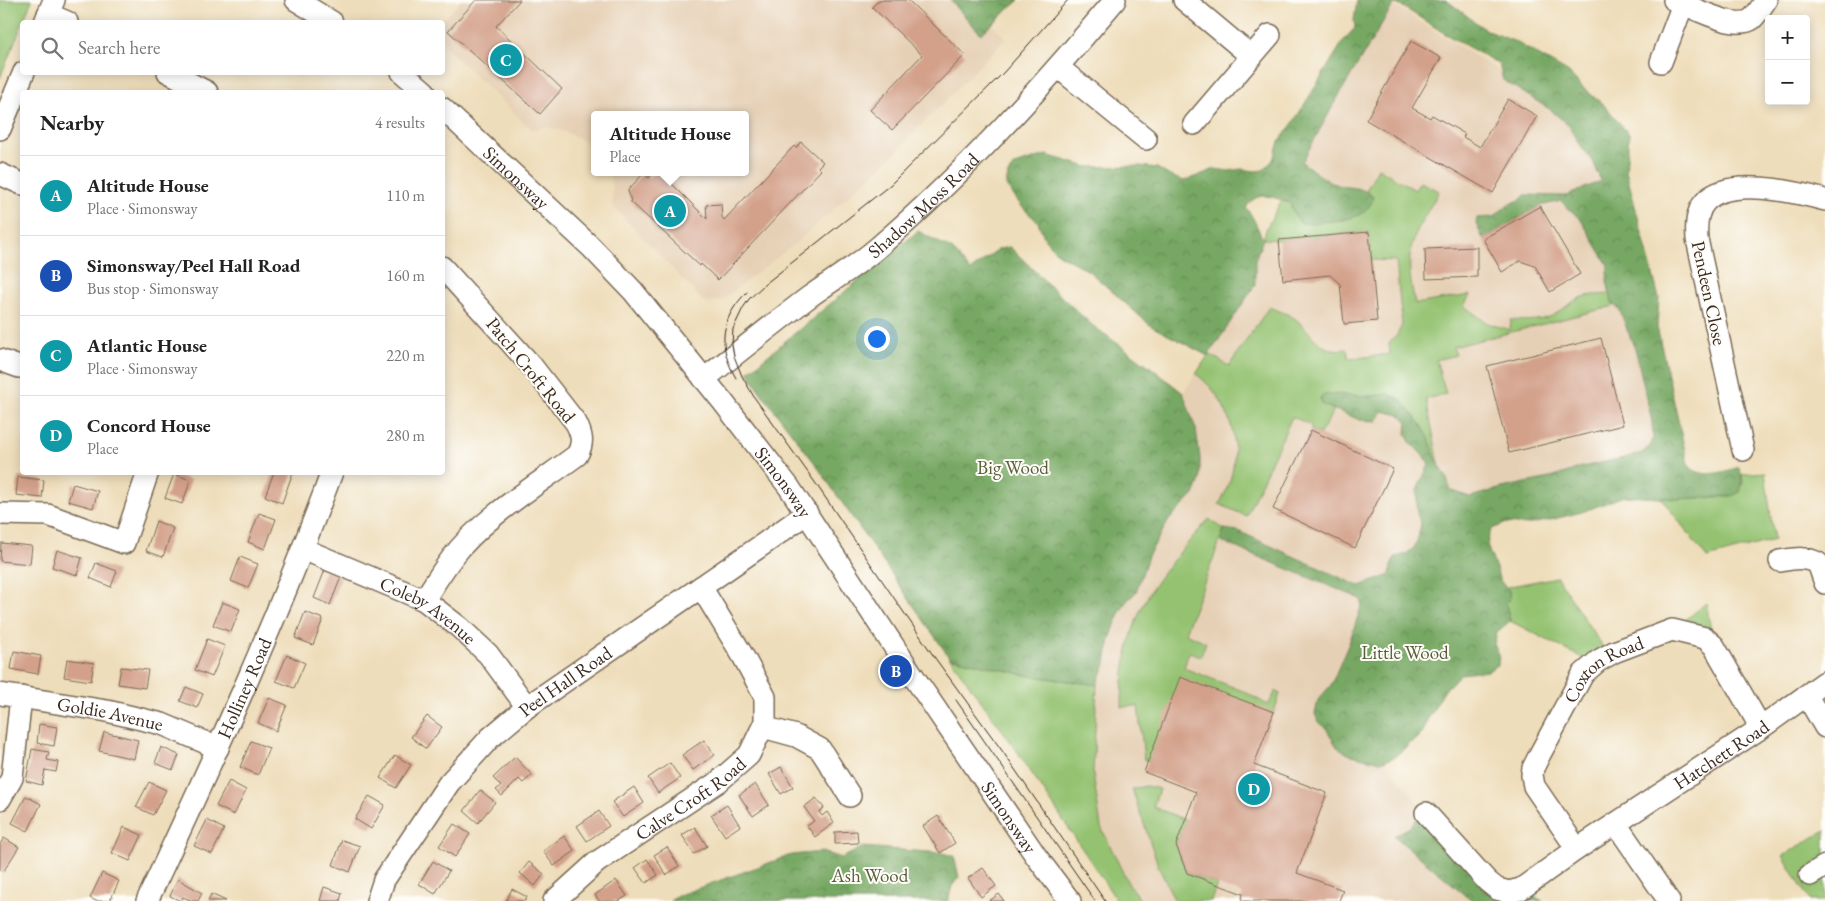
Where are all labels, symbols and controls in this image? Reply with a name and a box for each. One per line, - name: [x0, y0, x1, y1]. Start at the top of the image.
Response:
- map controls: [1765, 15, 1810, 105]
- button: +: [1765, 15, 1810, 60]
- search box: [20, 20, 445, 75]
- icon: search: [38, 34, 66, 62]
- text: Search here: [78, 35, 160, 60]
- pin: C: [490, 41, 522, 79]
- button: −: [1765, 60, 1810, 105]
- text: Nearby: [40, 109, 104, 136]
- popup: [591, 111, 749, 176]
- text: 4 results: [375, 112, 425, 133]
- text: Altitude House: [609, 121, 731, 146]
- street label: Simonsway: [478, 140, 556, 215]
- text: Place: [609, 146, 641, 167]
- street label: Shadow Moss Road: [862, 147, 985, 263]
- text: Altitude House: [87, 173, 209, 198]
- text: A: [50, 185, 62, 206]
- text: 110 m: [386, 185, 425, 206]
- pin: A: [654, 192, 686, 230]
- text: Place · Simonsway: [87, 198, 197, 219]
- street label: Pendeen Close: [1686, 239, 1732, 347]
- text: Simonsway/Peel Hall Road: [87, 253, 300, 278]
- text: B: [51, 265, 61, 286]
- text: 160 m: [386, 265, 425, 286]
- text: Bus stop · Simonsway: [87, 278, 219, 299]
- street label: Patch Croft Road: [481, 312, 582, 428]
- your location: [864, 326, 890, 352]
- text: Atlantic House: [87, 333, 207, 358]
- text: C: [50, 345, 62, 366]
- text: 220 m: [386, 345, 425, 366]
- text: Place · Simonsway: [87, 358, 197, 379]
- text: Concord House: [87, 413, 211, 438]
- text: D: [50, 425, 62, 446]
- text: 280 m: [386, 425, 425, 446]
- text: Place: [87, 438, 119, 459]
- street label: Simonsway: [750, 441, 819, 523]
- park label: Big Wood: [977, 455, 1049, 480]
- street label: Coleby Avenue: [376, 570, 482, 650]
- street label: Coxton Road: [1557, 629, 1647, 707]
- street label: Holliney Road: [211, 633, 277, 742]
- street label: Peel Hall Road: [513, 640, 617, 722]
- park label: Little Wood: [1361, 640, 1449, 665]
- pin: B: [880, 652, 912, 690]
- street label: Goldie Avenue: [55, 691, 166, 736]
- street label: Hatchett Road: [1668, 714, 1774, 795]
- street label: Calve Croft Road: [630, 751, 751, 846]
- pin: D: [1238, 770, 1270, 808]
- street label: Simonsway: [976, 776, 1043, 859]
- park label: Ash Wood: [831, 863, 909, 888]

